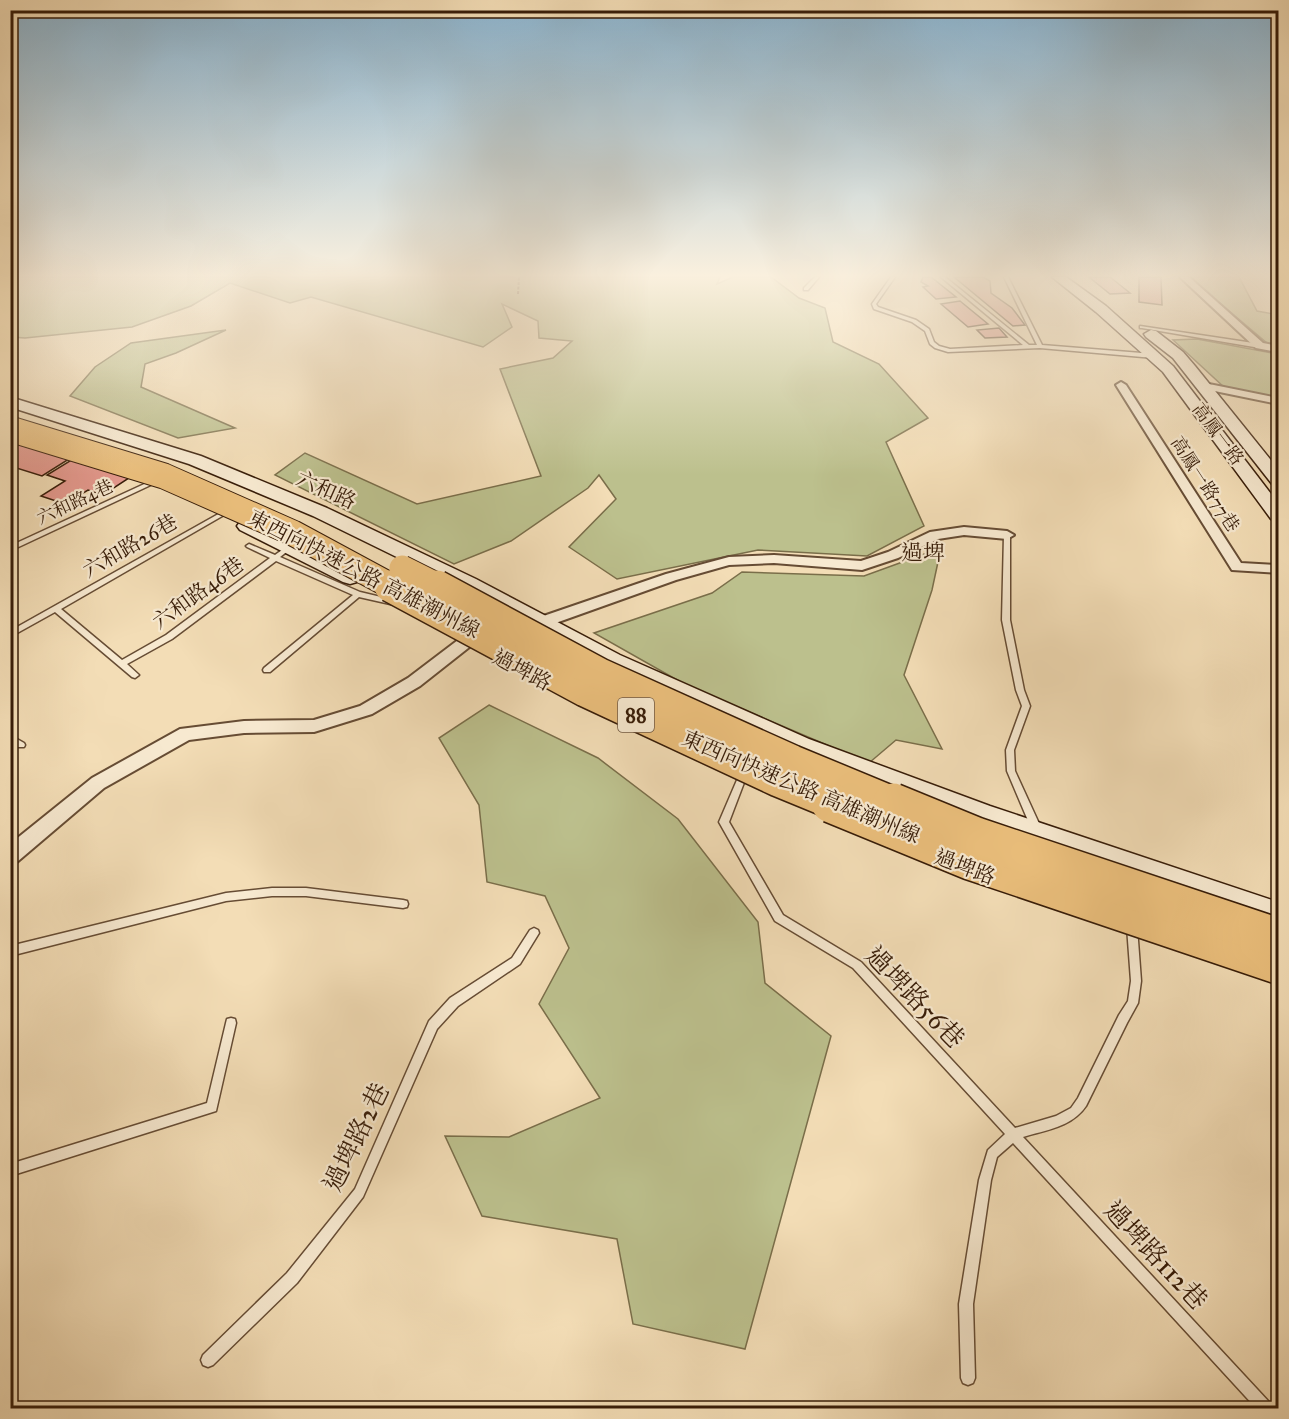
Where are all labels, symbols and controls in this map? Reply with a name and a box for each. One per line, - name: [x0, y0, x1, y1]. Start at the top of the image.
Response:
- street label: 高鳳一路: [1188, 399, 1248, 469]
- street label: 高鳳一路77巷: [1166, 432, 1244, 536]
- street label: 六和路: [292, 465, 360, 515]
- street label: 六和路4巷: [33, 475, 117, 529]
- street label: 東西向快速公路 高雄潮州線: [244, 504, 484, 644]
- street label: 六和路26巷: [78, 508, 182, 584]
- district label: 過埤: [901, 539, 945, 566]
- street label: 六和路46巷: [147, 551, 249, 635]
- street label: 過埤路: [488, 644, 556, 696]
- road number: 88: [618, 698, 654, 732]
- street label: 東西向快速公路 高雄潮州線: [678, 725, 924, 849]
- street label: 過埤路: [931, 844, 999, 890]
- street label: 過埤路56巷: [859, 939, 971, 1055]
- street label: 過埤路2巷: [316, 1077, 396, 1197]
- street label: 過埤路112巷: [1097, 1194, 1215, 1316]

